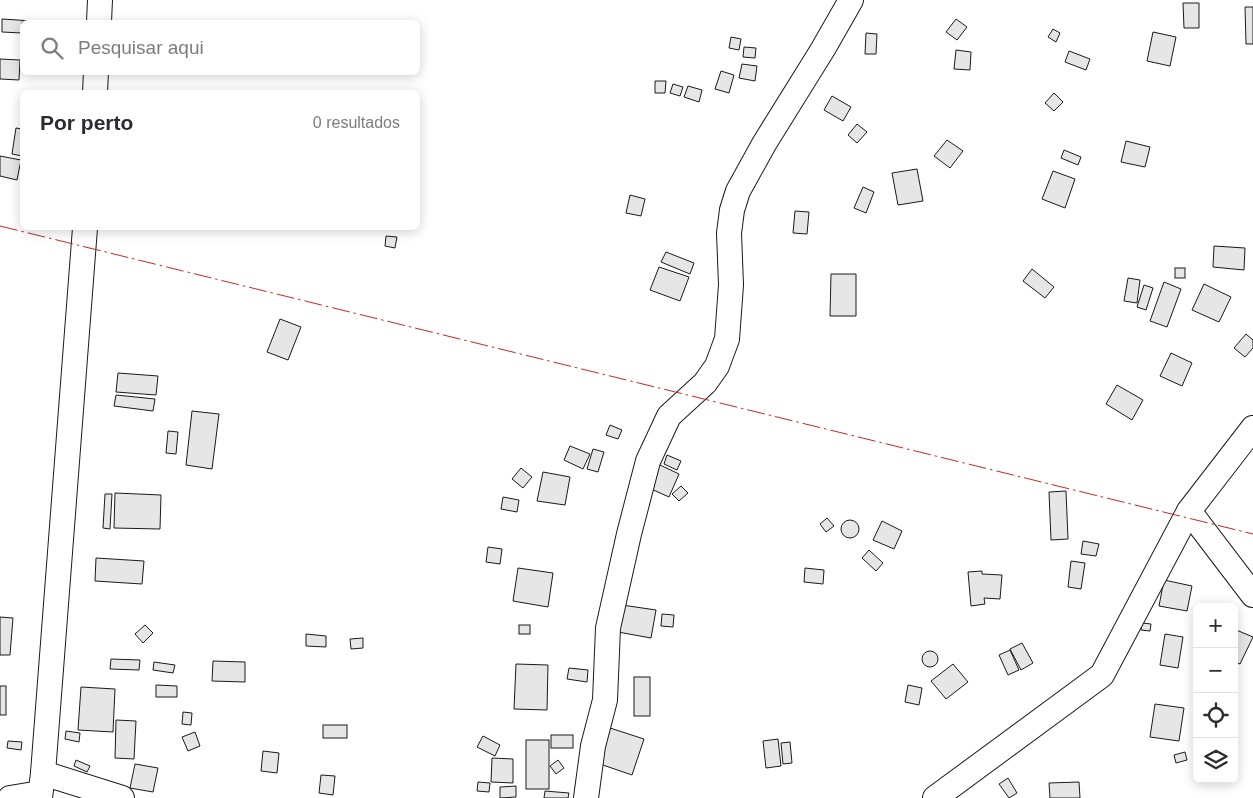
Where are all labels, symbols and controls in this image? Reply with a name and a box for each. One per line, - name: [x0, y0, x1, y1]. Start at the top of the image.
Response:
- search box: [20, 20, 420, 75]
- icon: search: [38, 34, 66, 62]
- text: Pesquisar aqui: [78, 37, 204, 58]
- text: Por perto: [40, 111, 133, 134]
- text: 0 resultados: [313, 114, 400, 131]
- map controls: [1193, 603, 1238, 783]
- button: +: [1193, 603, 1238, 648]
- button: −: [1193, 648, 1238, 693]
- button: locate: [1193, 693, 1238, 738]
- button: layers: [1193, 738, 1238, 783]

